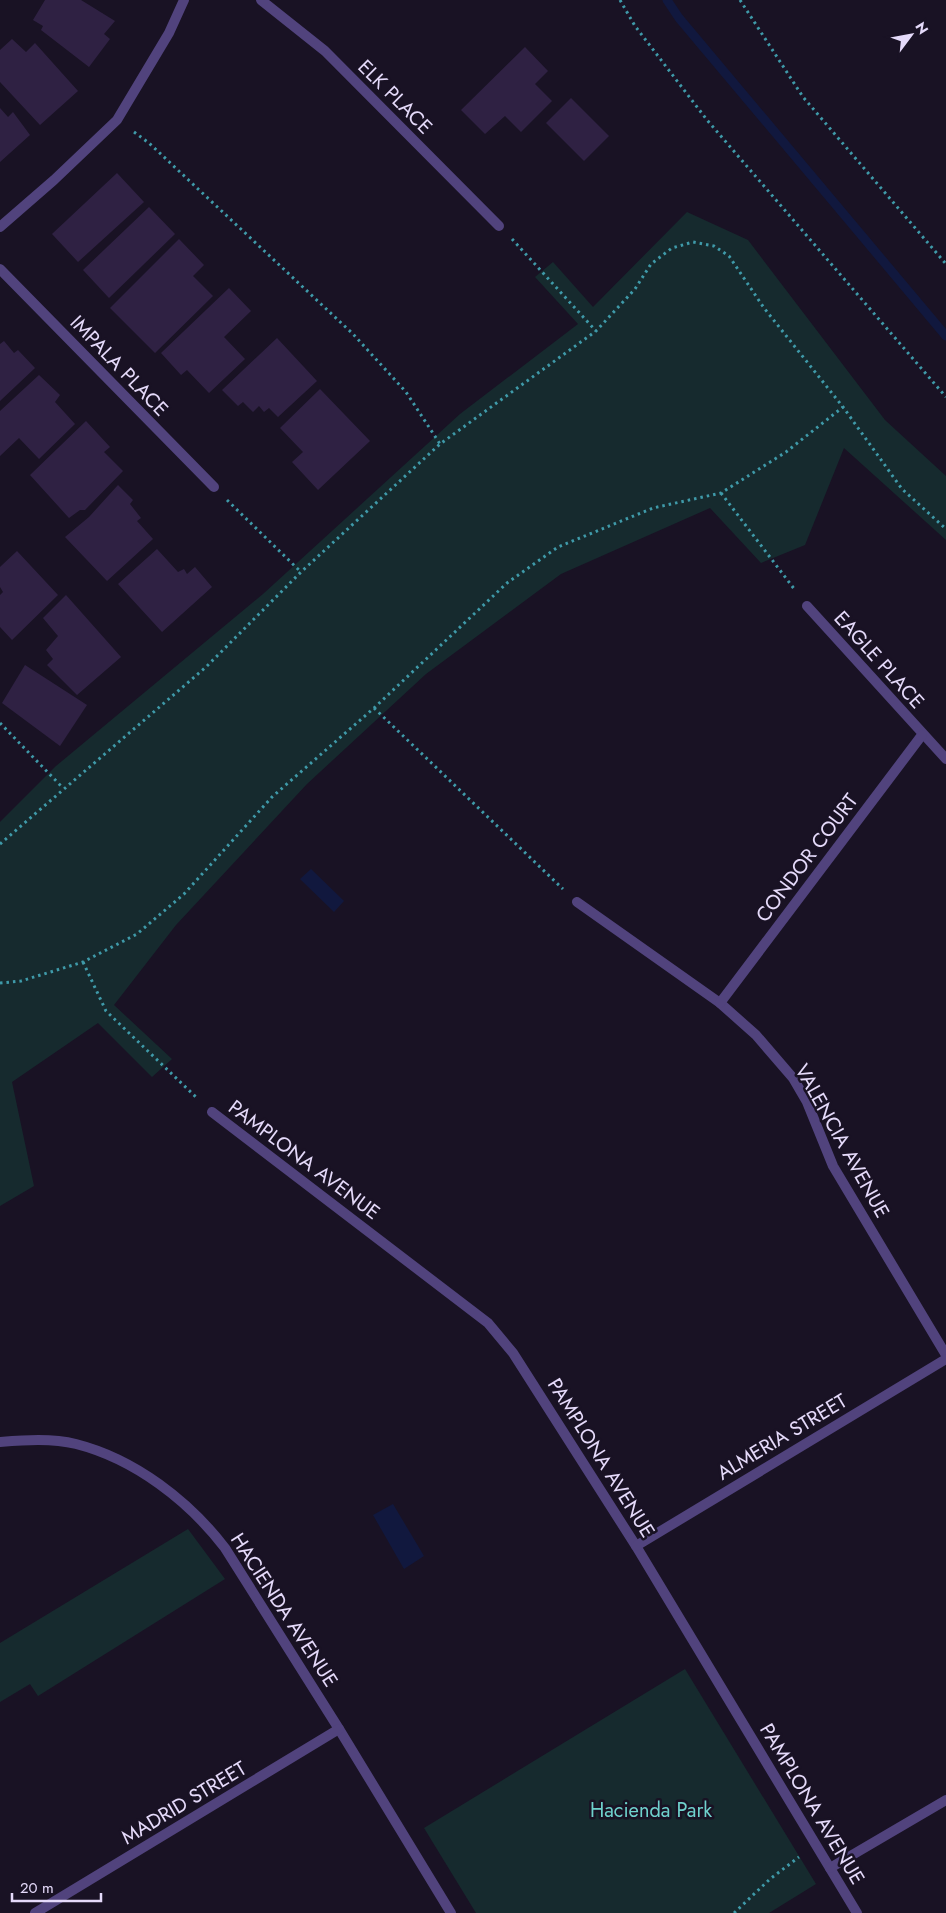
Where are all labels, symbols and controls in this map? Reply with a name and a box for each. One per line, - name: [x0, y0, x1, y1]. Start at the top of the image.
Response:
- north arrow: [886, 10, 936, 60]
- text: N: [911, 18, 933, 38]
- street label: ELK PLACE: [351, 53, 439, 141]
- street label: IMPALA PLACE: [63, 309, 175, 423]
- street label: EAGLE PLACE: [827, 605, 931, 715]
- street label: CONDOR COURT: [749, 787, 865, 928]
- street label: VALENCIA AVENUE: [788, 1059, 896, 1223]
- street label: PAMPLONA AVENUE: [222, 1093, 386, 1227]
- street label: PAMPLONA AVENUE: [540, 1373, 662, 1543]
- street label: ALMERIA STREET: [711, 1386, 853, 1487]
- street label: HACIENDA AVENUE: [223, 1527, 345, 1693]
- street label: PAMPLONA AVENUE: [752, 1718, 872, 1890]
- street label: MADRID STREET: [116, 1754, 253, 1852]
- park label: Hacienda Park: [590, 1796, 712, 1825]
- scale bar: [12, 1870, 101, 1902]
- text: 20 m: [20, 1877, 54, 1899]

